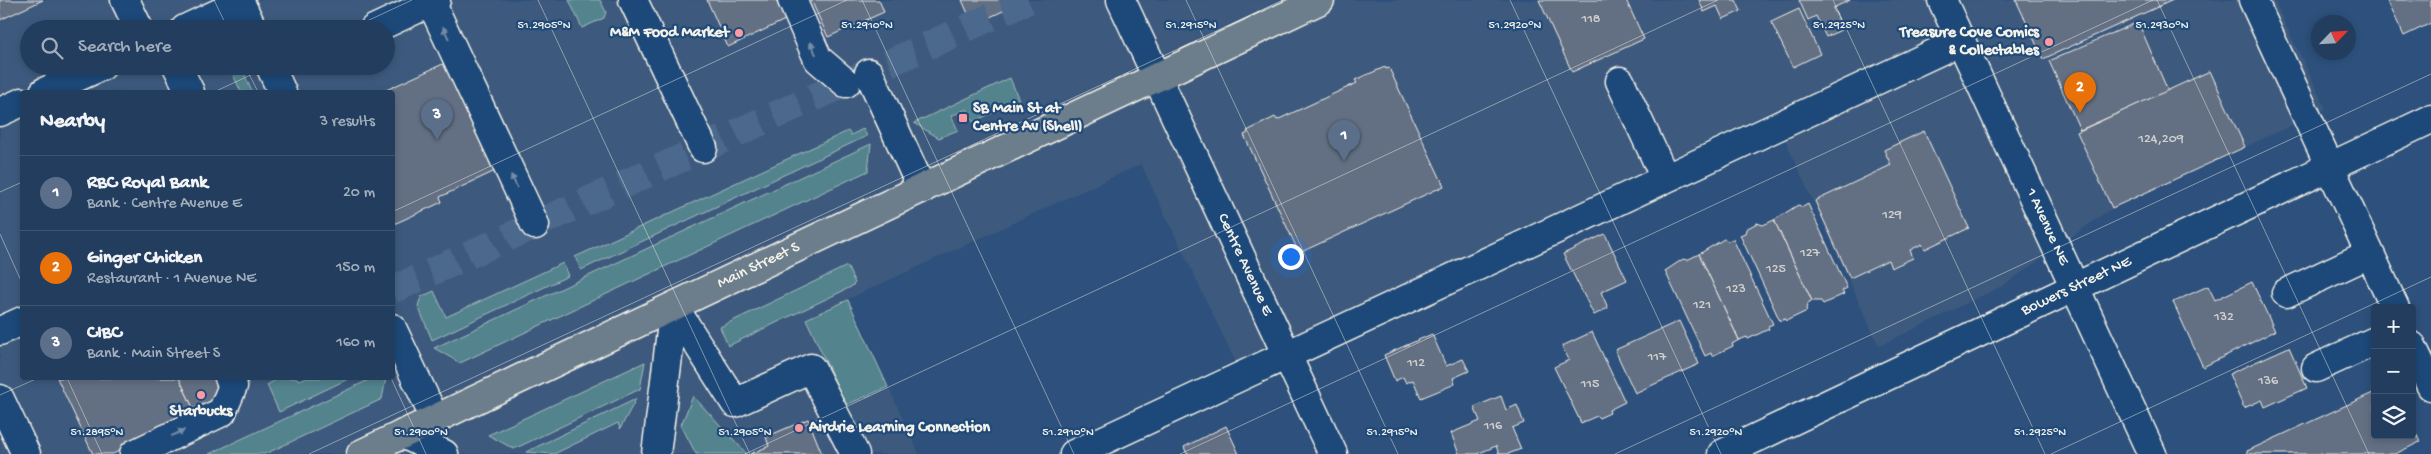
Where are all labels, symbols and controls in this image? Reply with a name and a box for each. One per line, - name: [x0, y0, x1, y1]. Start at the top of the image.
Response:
- house number: 118: [1581, 11, 1601, 28]
- north arrow: [2311, 15, 2356, 60]
- text: 51.2905°N: [517, 19, 571, 33]
- text: 51.2910°N: [841, 19, 893, 33]
- text: 51.2915°N: [1165, 19, 1217, 33]
- text: 51.2920°N: [1489, 19, 1542, 33]
- text: 51.2925°N: [1813, 19, 1865, 33]
- text: 51.2930°N: [2135, 19, 2189, 33]
- search box: [20, 20, 395, 75]
- place label: M&M Food Market: [610, 24, 730, 43]
- place label: Treasure Cove Comics & Collectables: [1898, 24, 2040, 61]
- one-way arrow: [441, 26, 449, 40]
- marker: M&M Food Market: [733, 27, 745, 39]
- icon: search: [38, 34, 66, 62]
- text: Search here: [78, 36, 172, 59]
- marker: Treasure Cove Comics & Collectables: [2043, 36, 2055, 48]
- one-way arrow: [809, 41, 817, 55]
- pin: 2: [2064, 72, 2096, 113]
- pin: 3: [421, 99, 453, 140]
- place label: SB Main St at Centre Av (Shell): [972, 100, 1082, 137]
- text: Nearby: [40, 110, 105, 135]
- marker: SB Main St at Centre Av (Shell): [957, 112, 969, 124]
- text: 3 results: [320, 113, 375, 132]
- pin: 1: [1328, 120, 1360, 161]
- house number: 124,209: [2137, 131, 2184, 148]
- text: RBC Royal Bank: [87, 172, 208, 195]
- one-way arrow: [510, 174, 518, 188]
- text: 1: [53, 184, 59, 203]
- text: 20 m: [343, 184, 375, 203]
- street label: 1 Avenue NE: [2021, 185, 2073, 269]
- text: Bank · Centre Avenue E: [87, 195, 242, 214]
- house number: 129: [1881, 207, 1902, 224]
- street label: Centre Avenue E: [1213, 210, 1277, 320]
- street label: Main Street S: [715, 238, 803, 293]
- your location: [1278, 244, 1304, 270]
- house number: 127: [1799, 245, 1821, 262]
- text: Ginger Chicken: [87, 247, 202, 270]
- street label: Bowers Street NE: [2017, 252, 2135, 321]
- text: 2: [52, 259, 60, 278]
- text: 150 m: [336, 259, 375, 278]
- house number: 125: [1765, 261, 1786, 278]
- text: Restaurant · 1 Avenue NE: [87, 270, 256, 289]
- house number: 123: [1725, 281, 1746, 298]
- house number: 121: [1692, 297, 1711, 314]
- map controls: [2371, 304, 2416, 439]
- button: +: [2371, 304, 2416, 349]
- house number: 132: [2213, 309, 2234, 326]
- text: CIBC: [87, 322, 122, 345]
- text: 3: [52, 334, 60, 353]
- text: 160 m: [336, 334, 375, 353]
- text: Bank · Main Street S: [87, 345, 220, 364]
- house number: 117: [1647, 349, 1667, 366]
- button: −: [2371, 349, 2416, 394]
- house number: 112: [1406, 355, 1425, 372]
- house number: 136: [2257, 373, 2279, 390]
- house number: 115: [1580, 376, 1599, 393]
- marker: Starbucks: [195, 389, 207, 401]
- button: layers: [2371, 394, 2416, 439]
- place label: Starbucks: [170, 403, 234, 422]
- house number: 116: [1483, 418, 1503, 435]
- place label: Airdrie Learning Connection: [808, 419, 991, 438]
- marker: Airdrie Learning Connection: [793, 422, 805, 434]
- text: 51.2895°N: [71, 426, 124, 440]
- text: 51.2900°N: [394, 426, 448, 440]
- text: 51.2905°N: [718, 426, 772, 440]
- text: 51.2910°N: [1042, 426, 1094, 440]
- text: 51.2915°N: [1366, 426, 1418, 440]
- text: 51.2920°N: [1690, 426, 1743, 440]
- text: 51.2925°N: [2014, 426, 2066, 440]
- one-way arrow: [171, 429, 185, 437]

